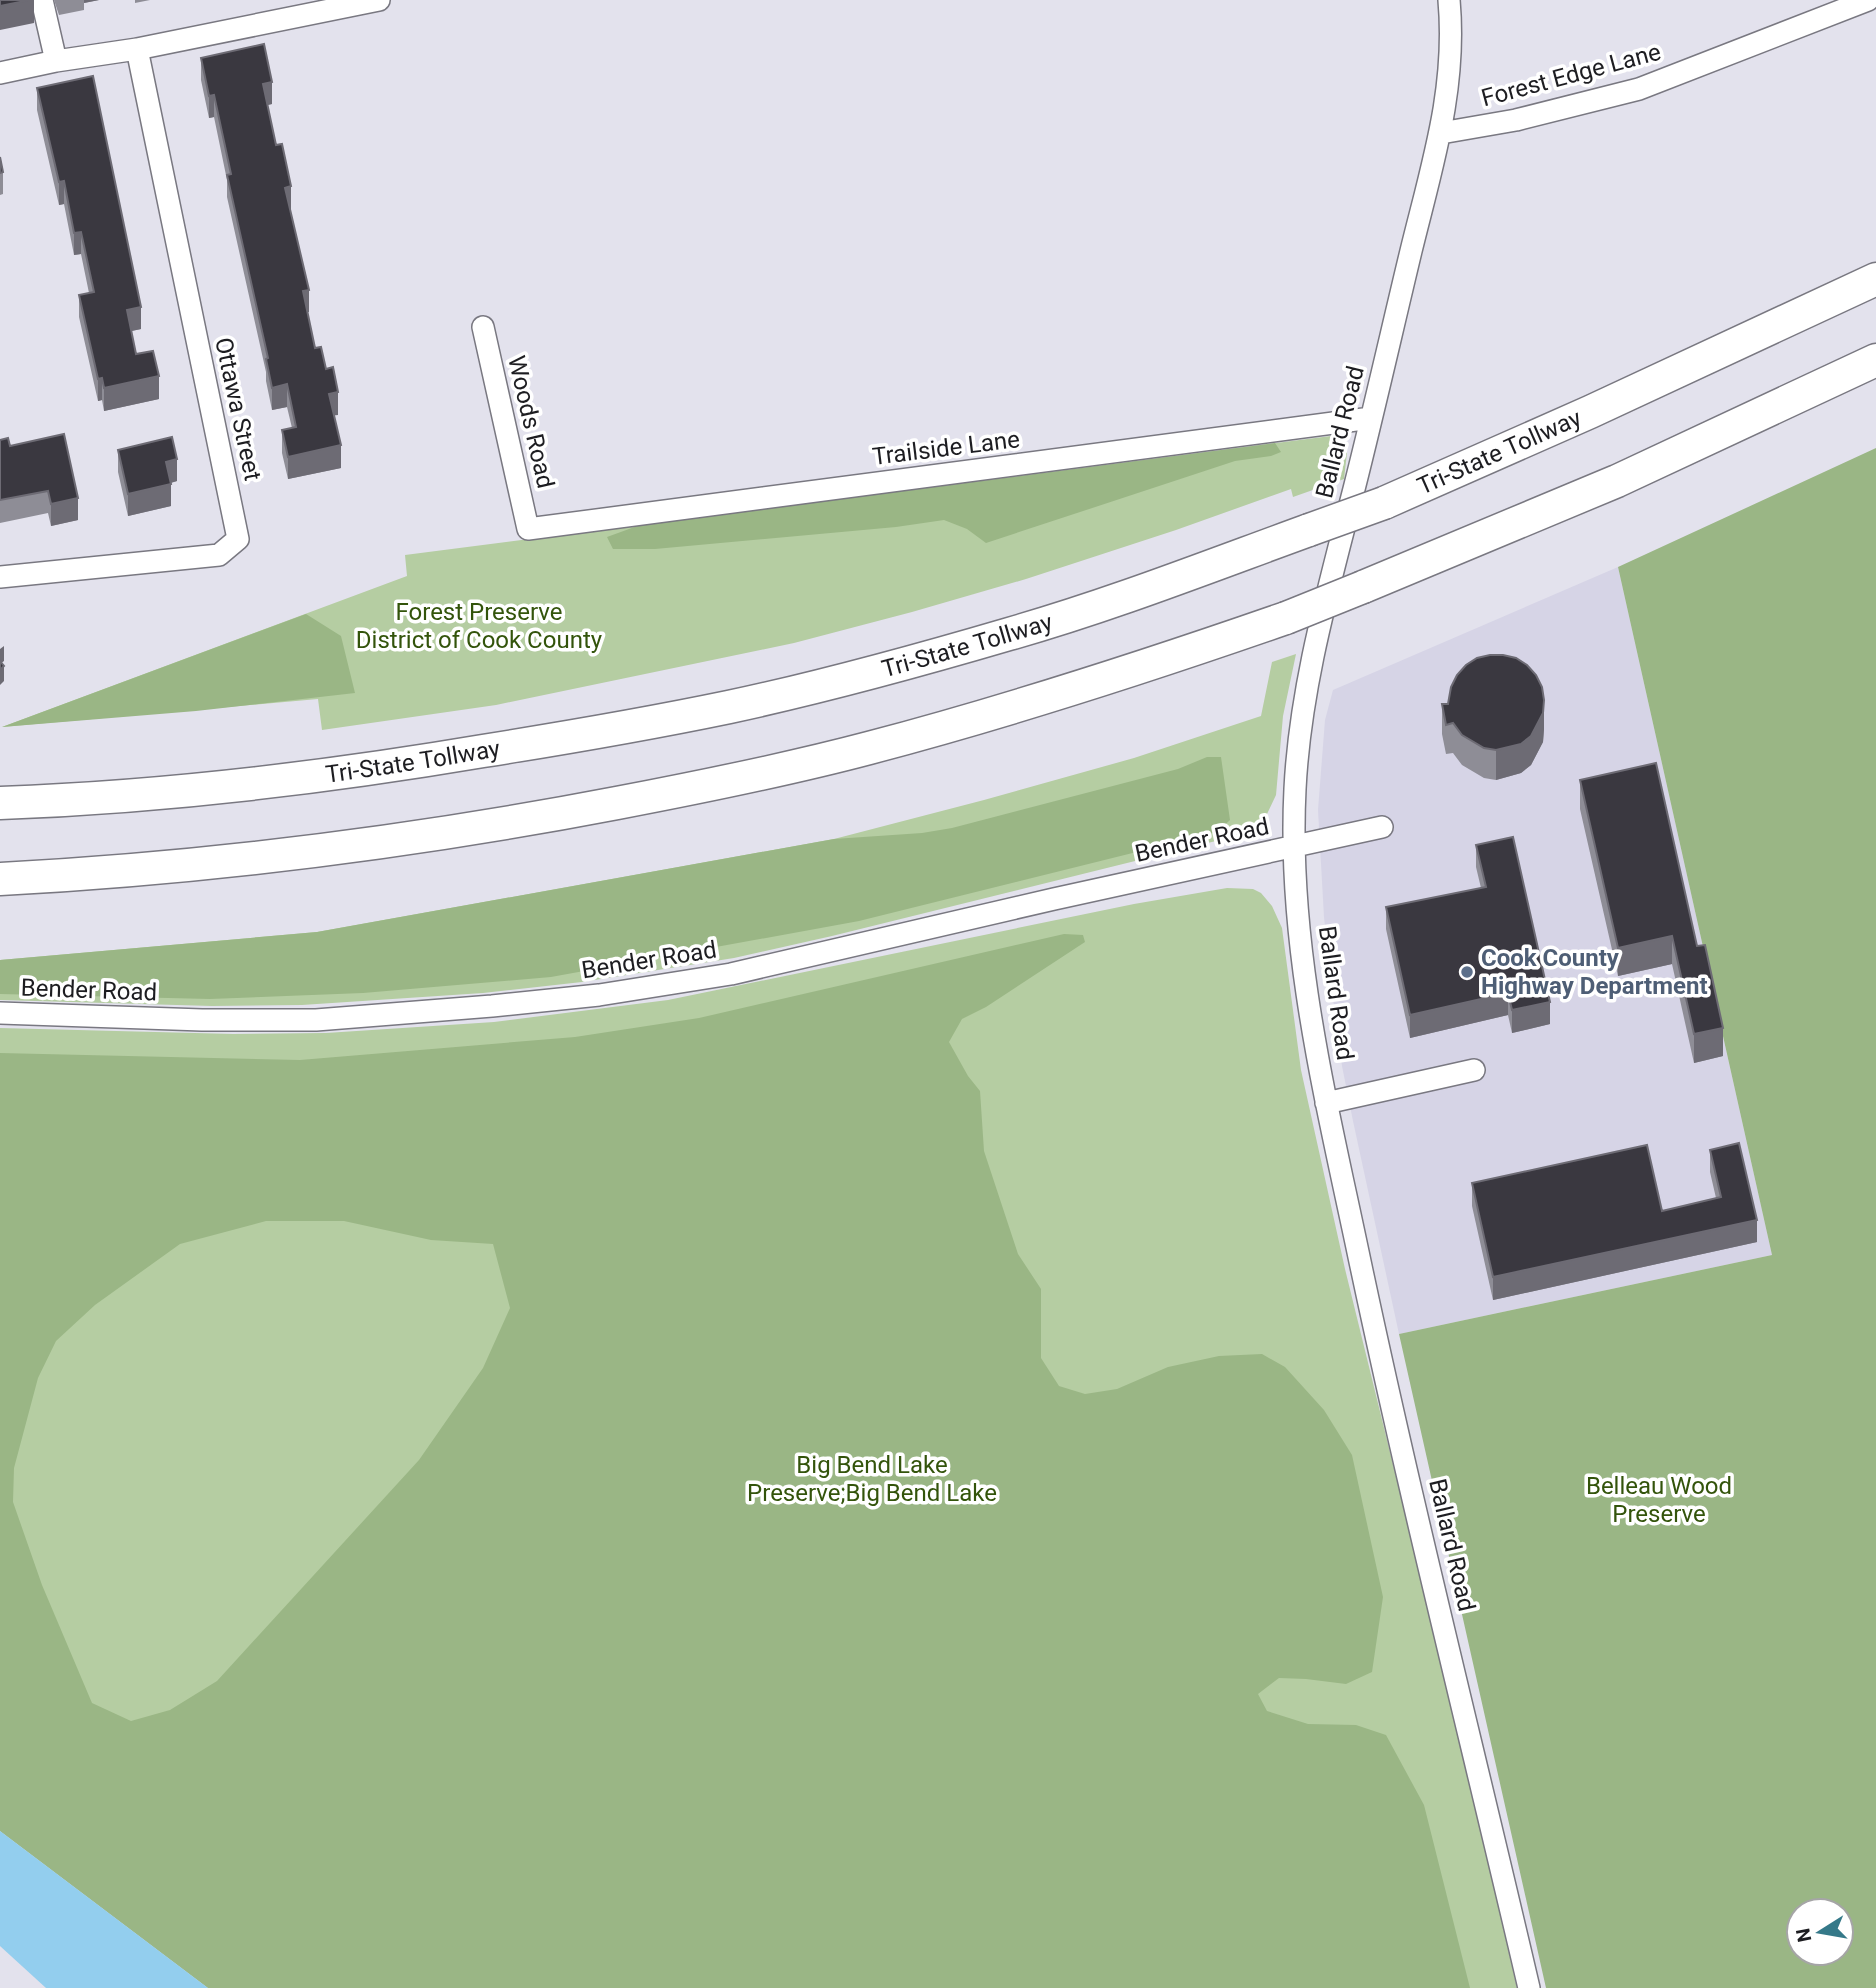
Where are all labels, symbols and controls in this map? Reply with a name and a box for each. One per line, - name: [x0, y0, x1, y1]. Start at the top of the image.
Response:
- street label: Forest Edge Lane: [1478, 38, 1664, 112]
- street label: Ottawa Street: [209, 335, 267, 483]
- street label: Woods Road: [502, 353, 560, 491]
- street label: Ballard Road: [1310, 363, 1370, 501]
- street label: Tri-State Tollway: [1413, 403, 1586, 500]
- street label: Trailside Lane: [871, 425, 1021, 471]
- park label: Forest Preserve District of Cook County: [356, 598, 603, 654]
- street label: Tri-State Tollway: [879, 608, 1056, 683]
- street label: Tri-State Tollway: [324, 734, 503, 789]
- street label: Bender Road: [1132, 812, 1272, 868]
- street label: Ballard Road: [1313, 924, 1359, 1062]
- street label: Bender Road: [579, 936, 719, 984]
- place label: Cook County Highway Department: [1481, 944, 1708, 1000]
- marker: Cook County Highway Department: [1459, 964, 1475, 980]
- street label: Bender Road: [20, 974, 158, 1006]
- park label: Big Bend Lake Preserve;Big Bend Lake: [747, 1451, 997, 1507]
- park label: Belleau Wood Preserve: [1586, 1472, 1732, 1528]
- street label: Ballard Road: [1423, 1476, 1481, 1614]
- north arrow: [1785, 1897, 1855, 1967]
- text: N: [1791, 1926, 1816, 1944]

